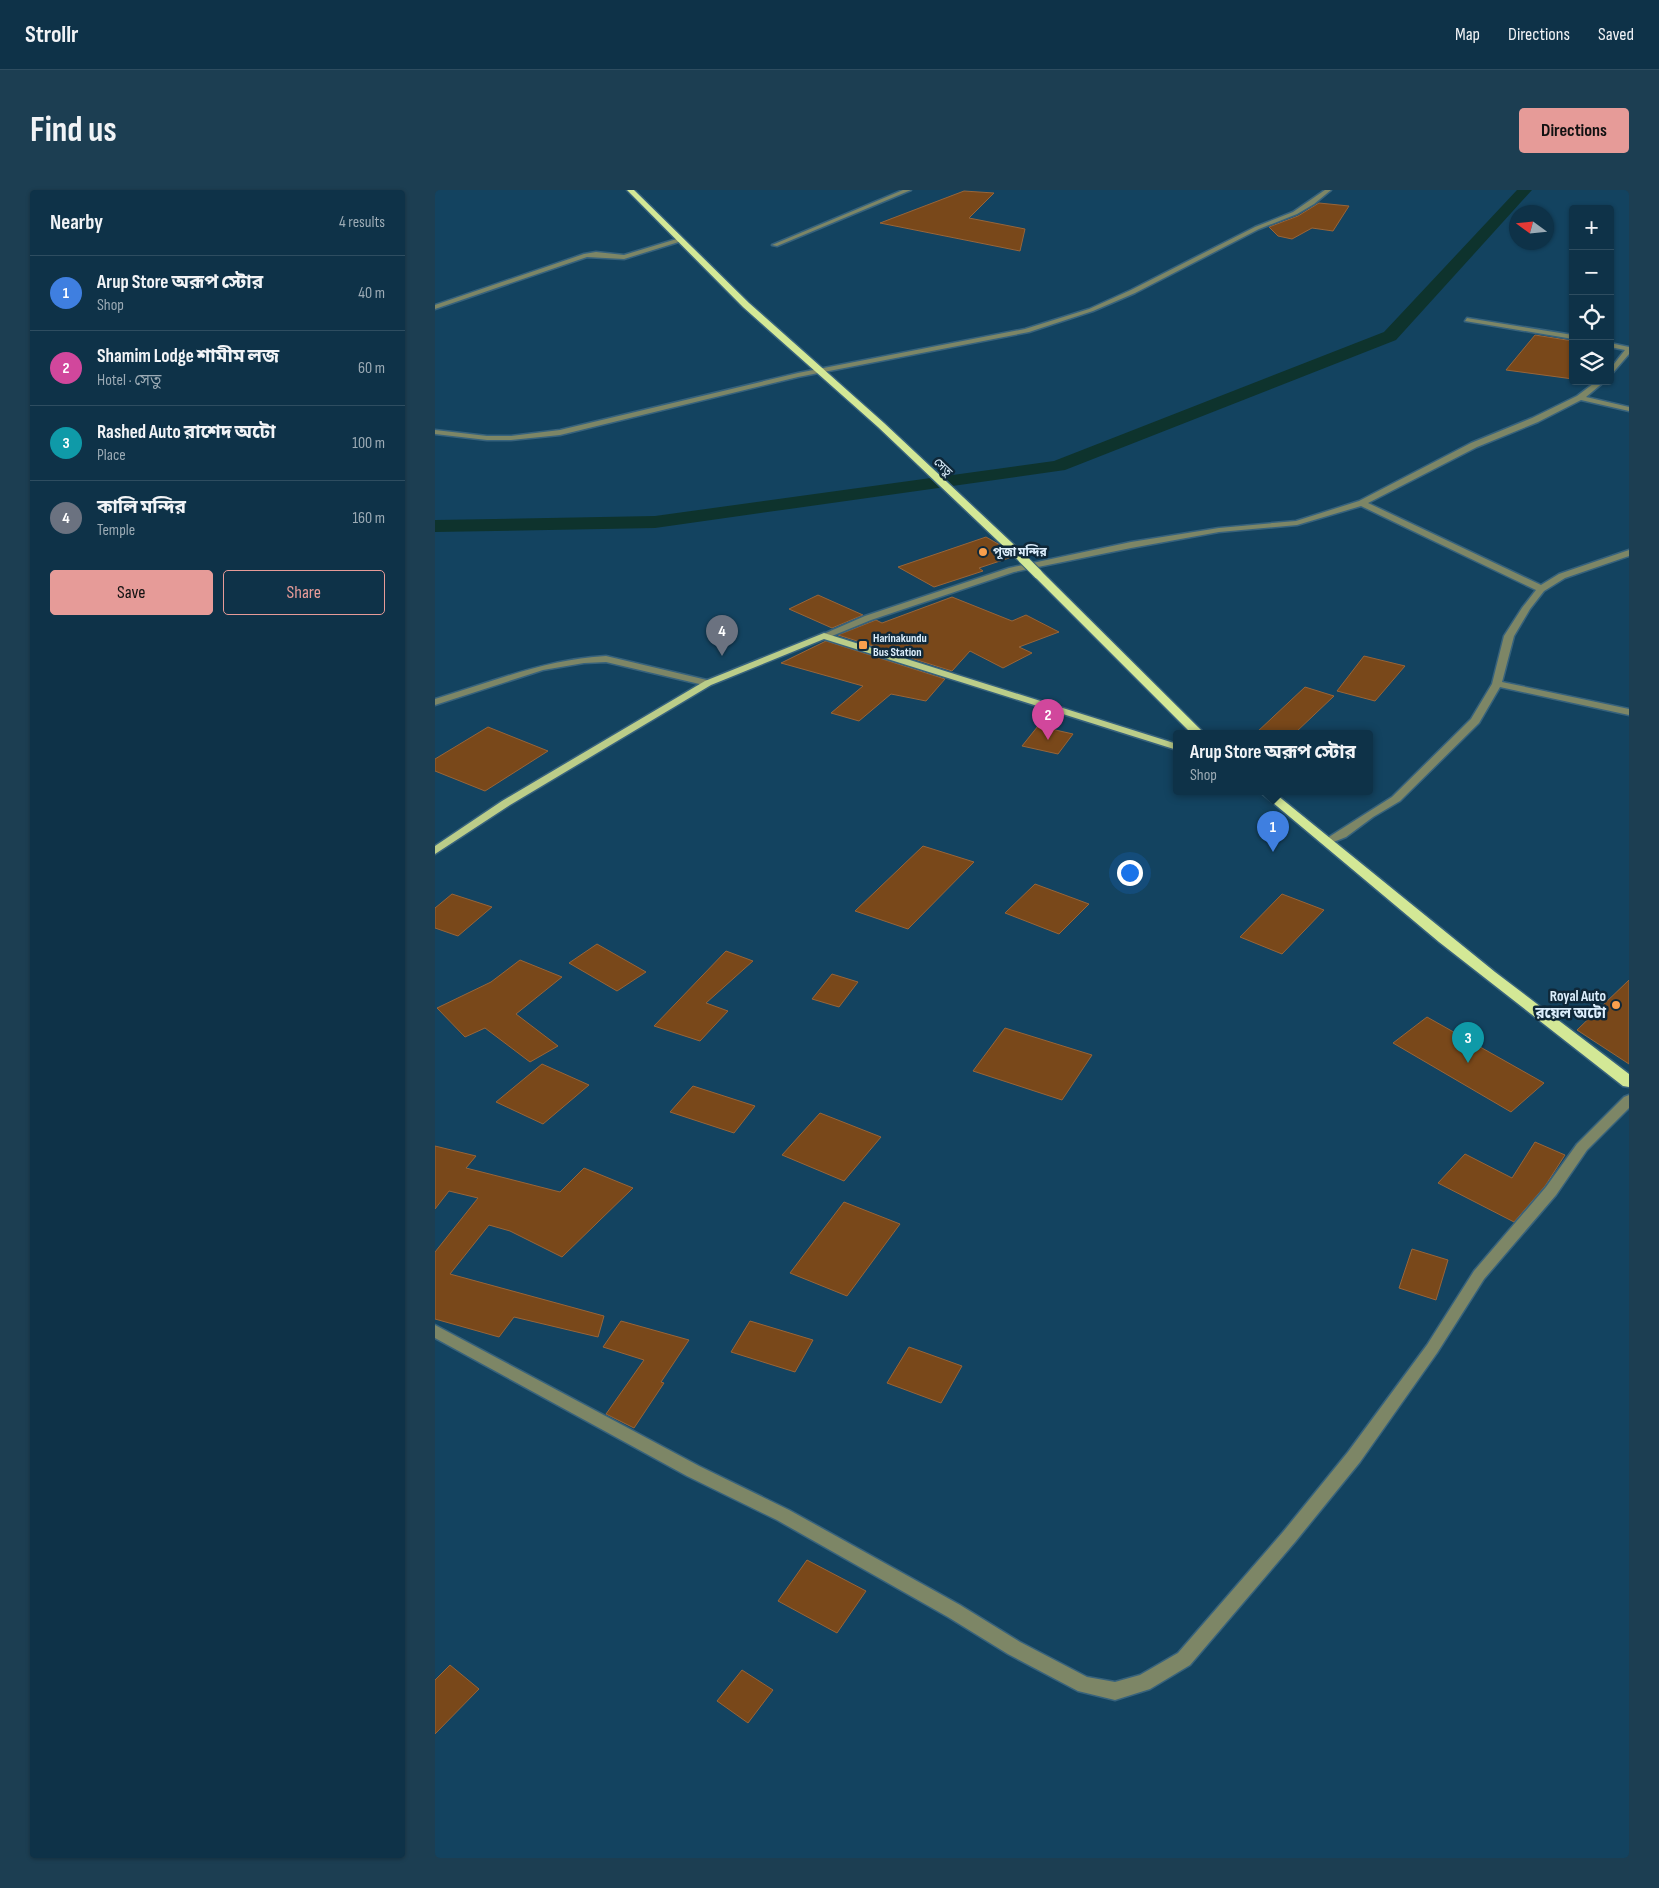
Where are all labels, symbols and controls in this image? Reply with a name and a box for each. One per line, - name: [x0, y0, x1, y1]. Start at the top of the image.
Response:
- text: Strollr: [25, 20, 79, 49]
- text: Map: [1455, 24, 1480, 45]
- text: Directions: [1508, 24, 1570, 45]
- text: Saved: [1598, 24, 1634, 45]
- button: Directions: [1519, 108, 1629, 153]
- text: Find us: [30, 109, 117, 152]
- north arrow: [1509, 205, 1554, 250]
- map controls: [1569, 205, 1614, 385]
- button: +: [1569, 205, 1614, 250]
- text: Nearby: [50, 210, 103, 235]
- text: 4 results: [339, 213, 385, 232]
- button: −: [1569, 250, 1614, 295]
- text: Arup Store অরূপ স্টোর: [97, 271, 263, 294]
- text: 1: [63, 284, 69, 303]
- text: 40 m: [358, 284, 385, 303]
- button: locate: [1569, 295, 1614, 340]
- text: Shop: [97, 296, 124, 315]
- button: layers: [1569, 340, 1614, 385]
- text: Shamim Lodge শামীম লজ: [97, 345, 279, 368]
- text: 2: [62, 359, 70, 378]
- text: 60 m: [358, 359, 385, 378]
- text: Hotel · সেতু: [97, 371, 161, 390]
- text: Rashed Auto রাশেদ অটো: [97, 421, 276, 444]
- text: 3: [62, 434, 70, 453]
- text: 100 m: [352, 434, 385, 453]
- text: Place: [97, 446, 126, 465]
- street label: সেতু: [930, 455, 956, 480]
- text: কালি মন্দির: [97, 496, 186, 519]
- text: 4: [62, 509, 70, 528]
- text: 160 m: [352, 509, 385, 528]
- text: Temple: [97, 521, 135, 540]
- place label: পূজা মন্দির: [993, 544, 1047, 560]
- marker: পূজা মন্দির: [977, 546, 989, 558]
- button: Save: [50, 570, 213, 615]
- button: Share: [223, 570, 385, 615]
- pin: 4: [706, 615, 738, 656]
- place label: Harinakundu Bus Station: [873, 631, 927, 660]
- marker: Harinakundu Bus Station: [857, 639, 869, 651]
- pin: 2: [1032, 699, 1064, 740]
- popup: [1173, 730, 1373, 795]
- text: Arup Store অরূপ স্টোর: [1190, 741, 1356, 764]
- text: Shop: [1190, 766, 1217, 785]
- pin: 1: [1257, 811, 1289, 852]
- your location: [1117, 860, 1143, 886]
- place label: Royal Auto রয়েল অটো: [1535, 987, 1607, 1023]
- marker: Royal Auto রয়েল অটো: [1610, 999, 1622, 1011]
- pin: 3: [1452, 1022, 1484, 1063]

